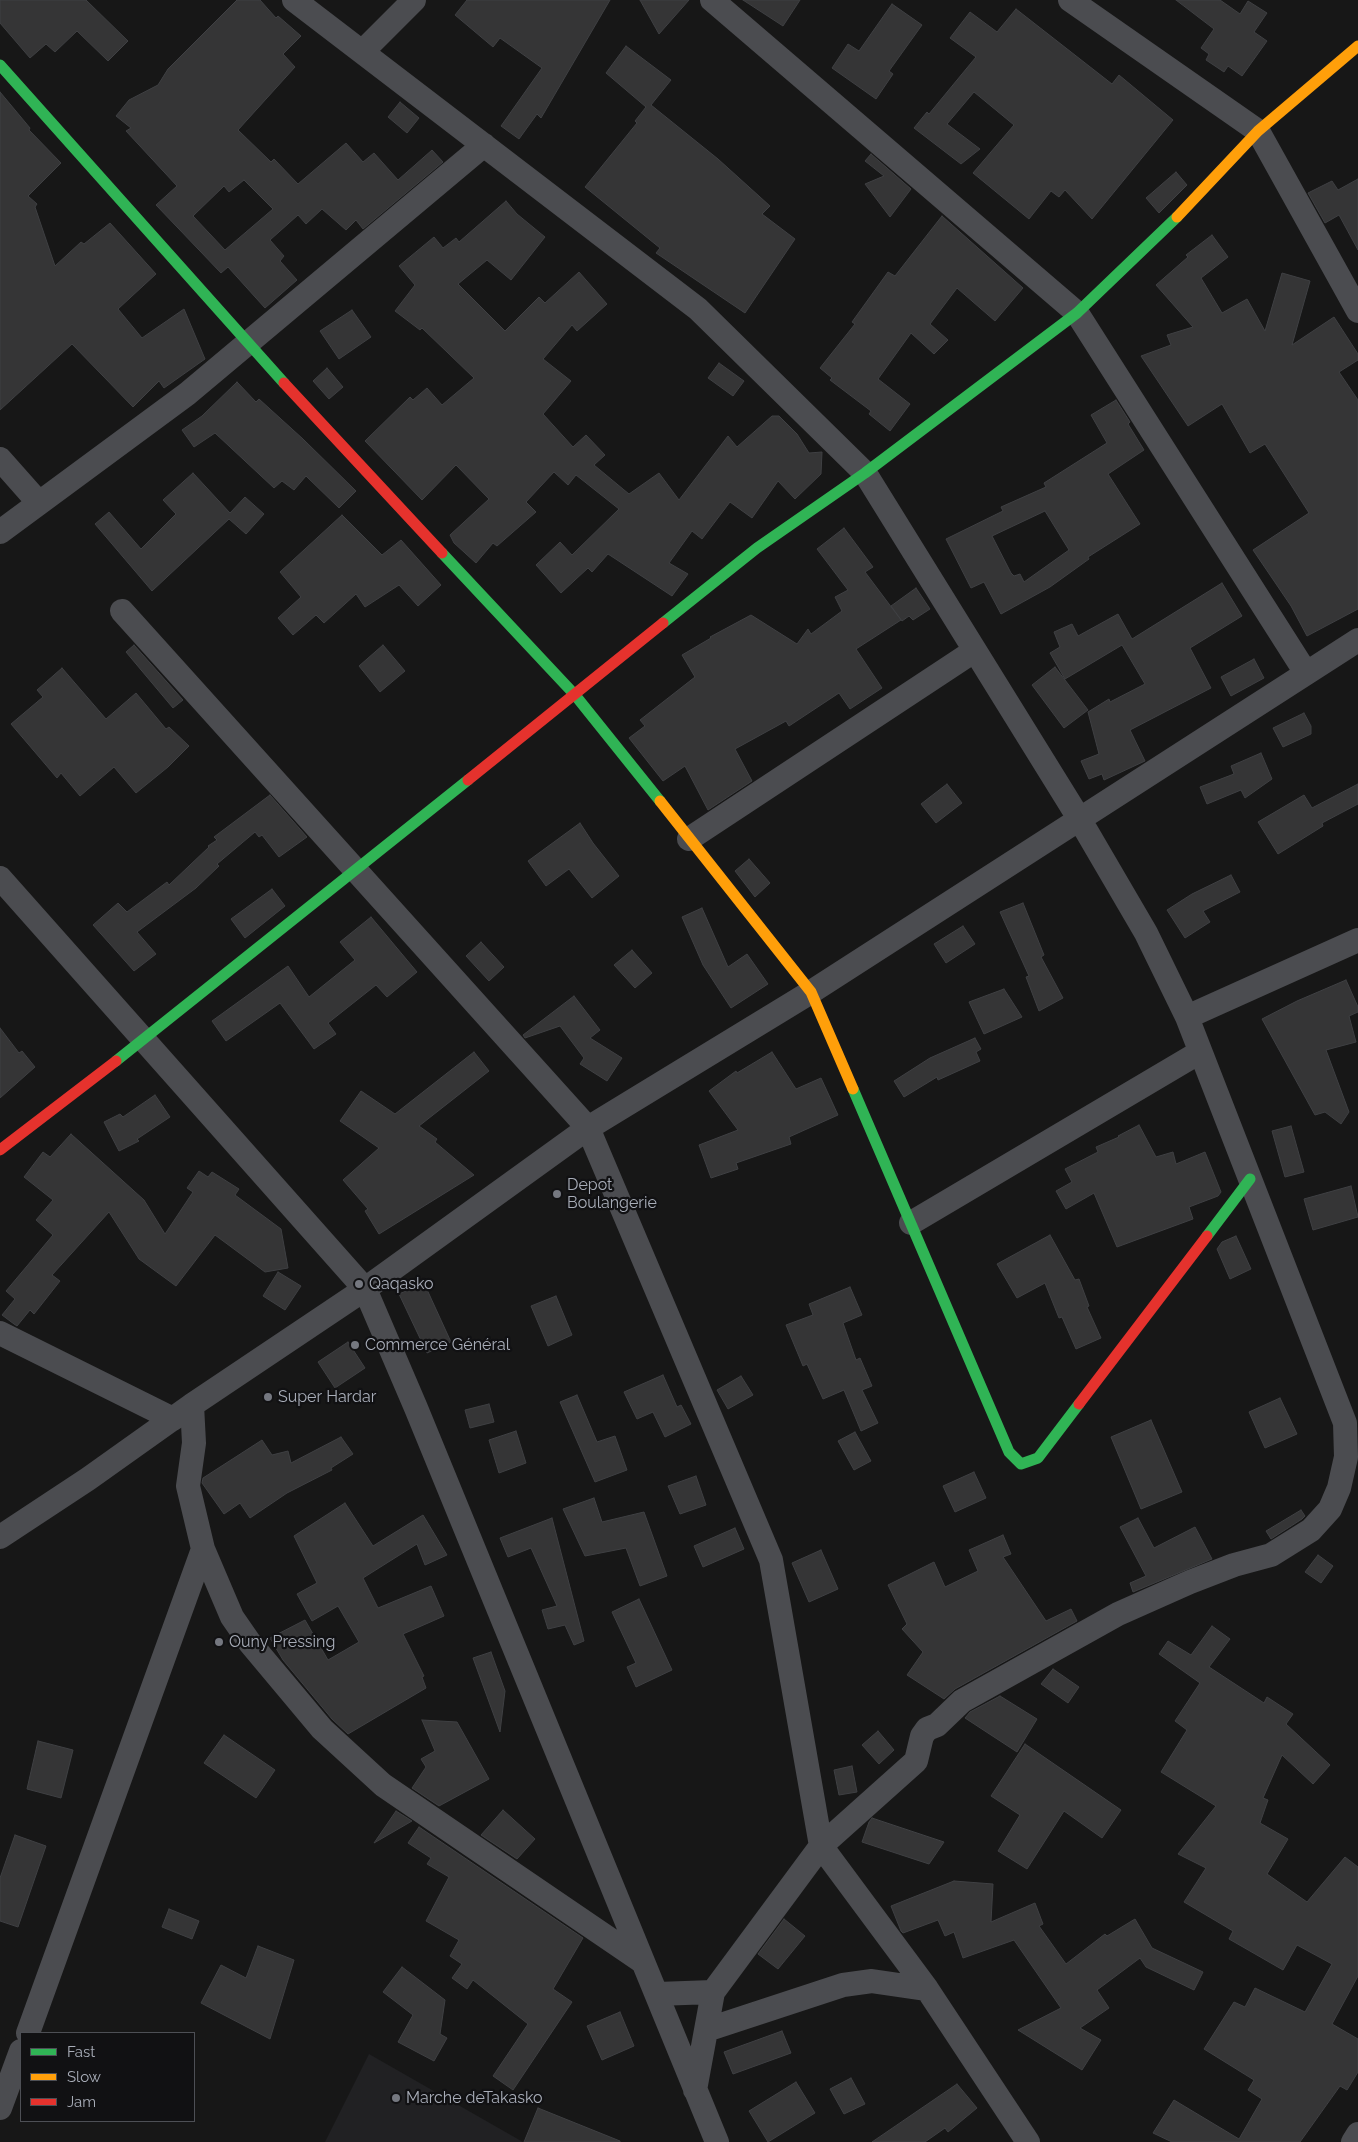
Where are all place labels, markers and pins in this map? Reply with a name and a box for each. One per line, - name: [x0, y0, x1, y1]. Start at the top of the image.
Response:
- place label: Depot Boulangerie: [567, 1175, 657, 1213]
- marker: Depot Boulangerie: [551, 1188, 563, 1200]
- place label: Qaqasko: [369, 1274, 434, 1294]
- marker: Qaqasko: [353, 1278, 365, 1290]
- place label: Commerce Général: [365, 1335, 510, 1355]
- marker: Commerce Général: [349, 1339, 361, 1351]
- place label: Super Hardar: [278, 1387, 376, 1407]
- marker: Super Hardar: [262, 1391, 274, 1403]
- place label: Ouny Pressing: [229, 1632, 335, 1652]
- marker: Ouny Pressing: [213, 1636, 225, 1648]
- place label: Marche deTakasko: [406, 2088, 543, 2108]
- marker: Marche deTakasko: [390, 2092, 402, 2104]

